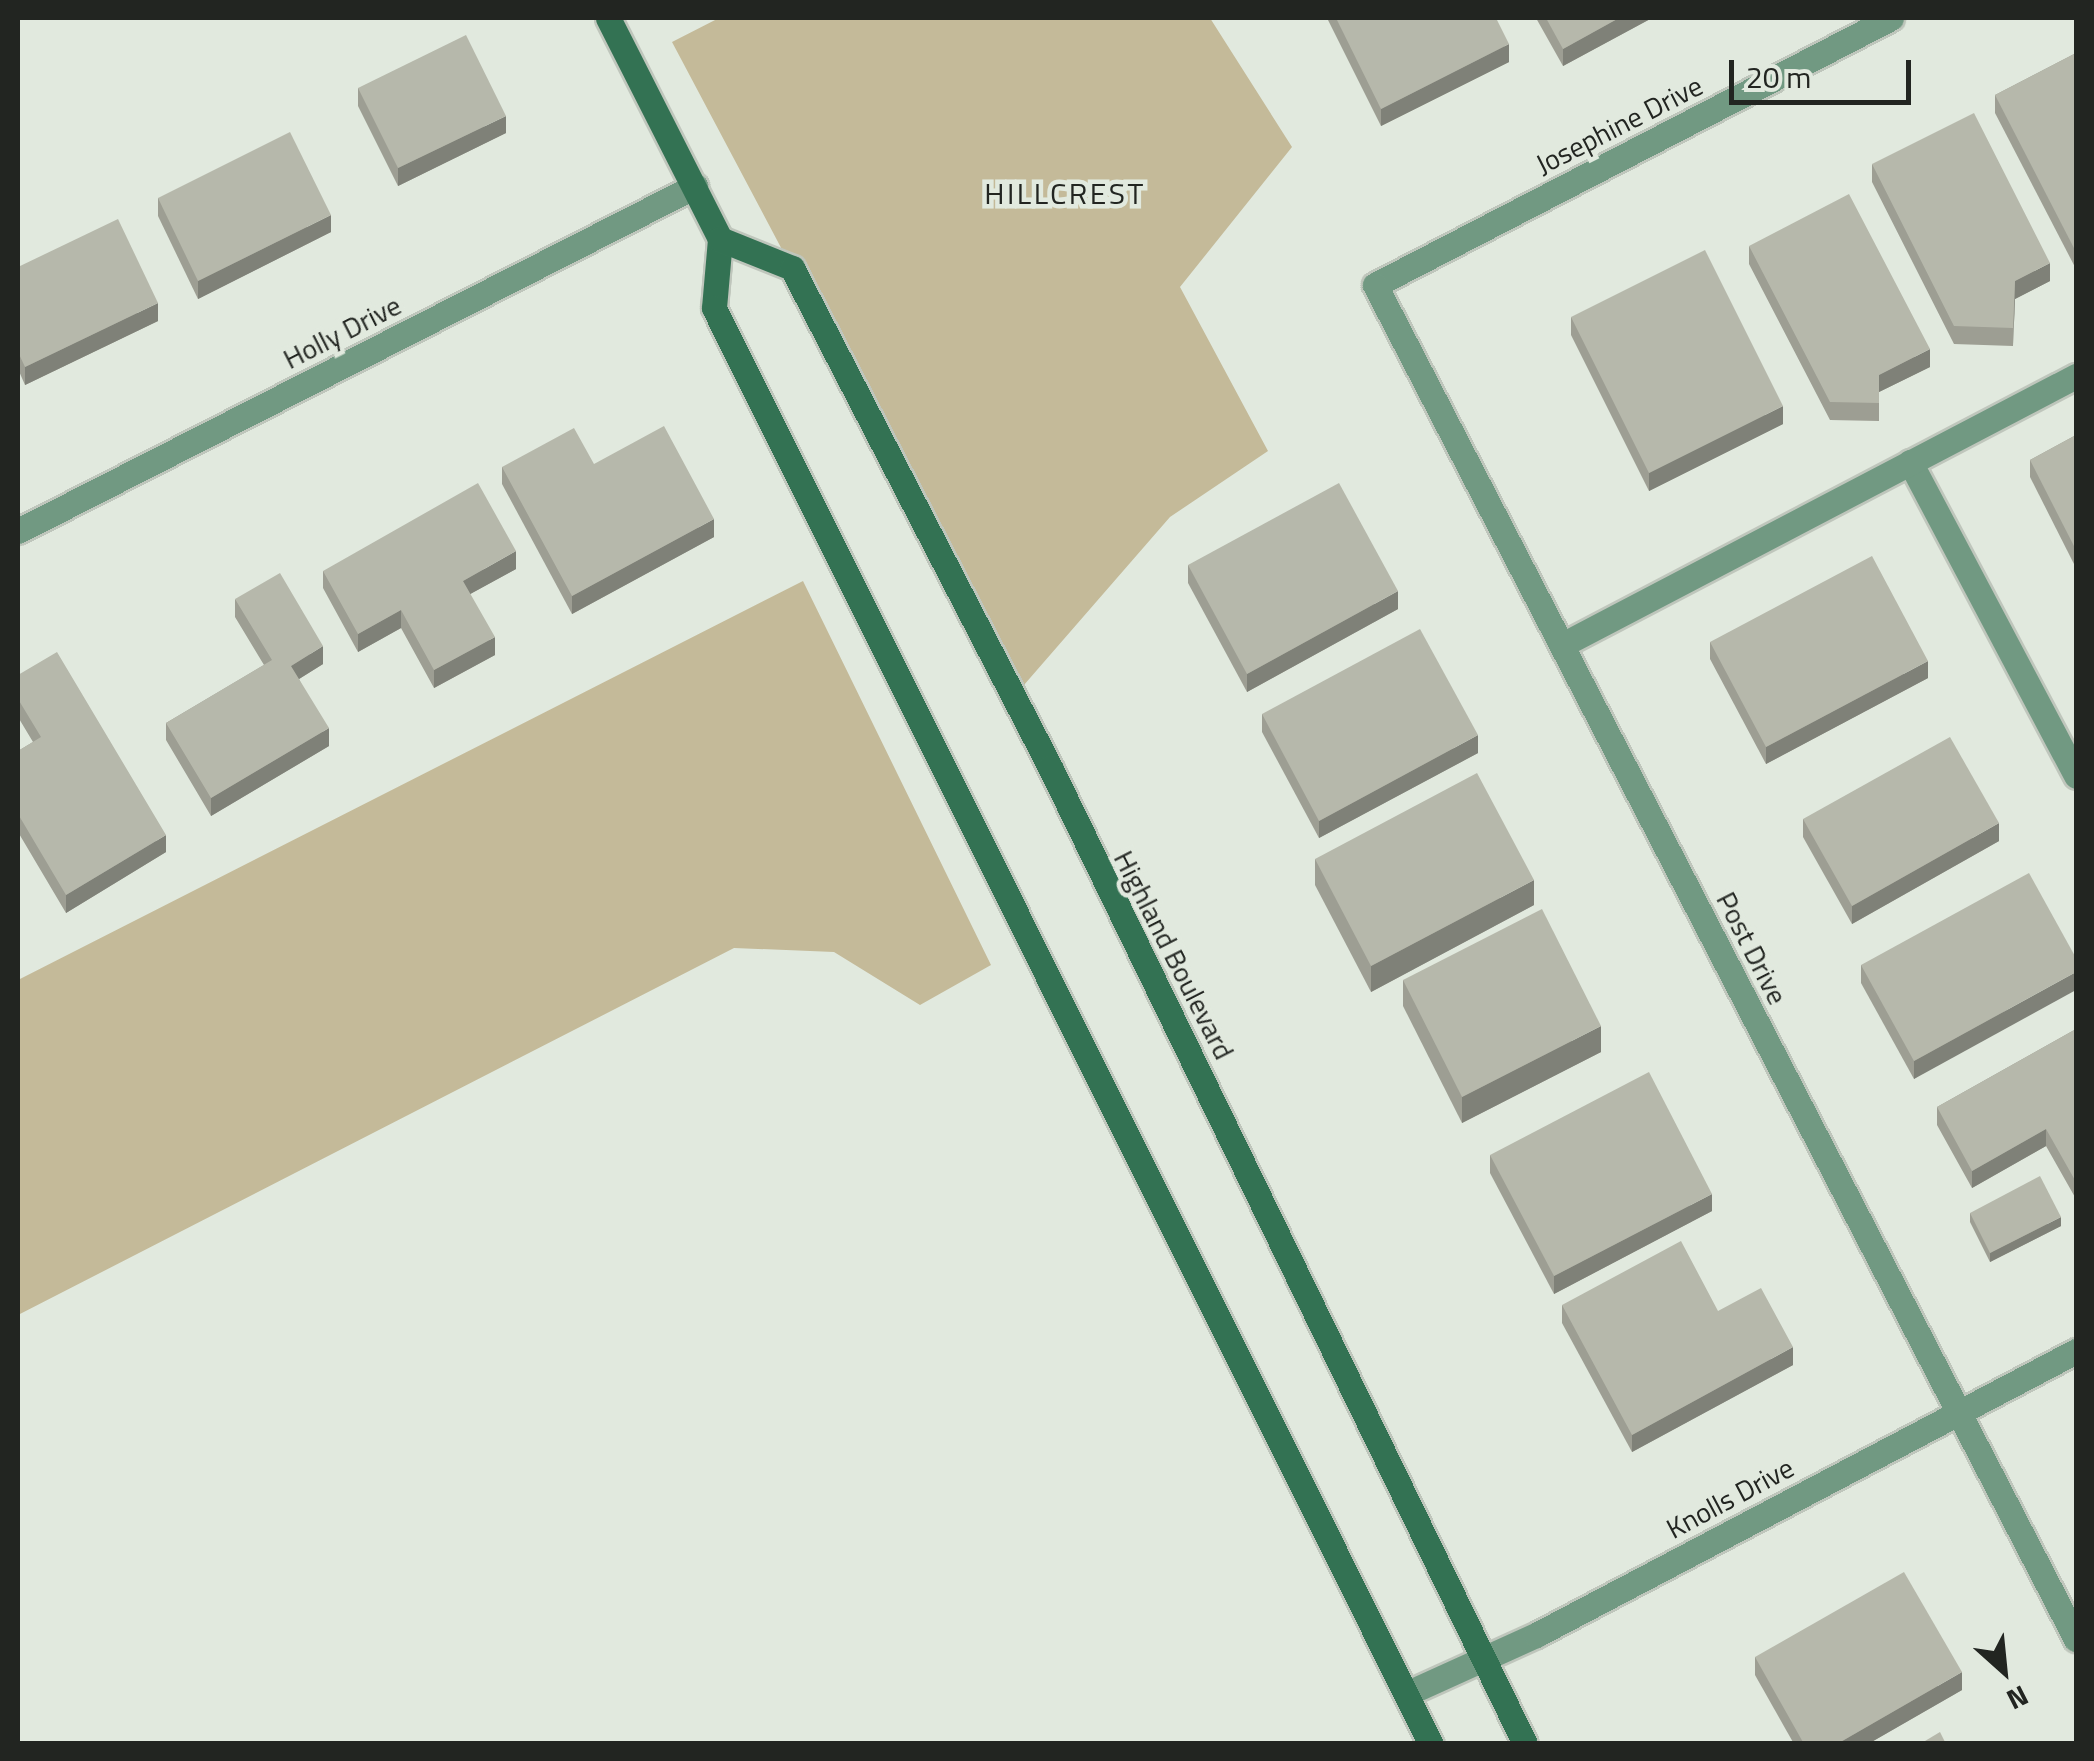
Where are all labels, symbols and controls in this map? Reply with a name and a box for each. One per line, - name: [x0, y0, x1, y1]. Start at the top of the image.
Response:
- scale bar: [1734, 40, 1916, 102]
- text: 20 m: [1746, 54, 1811, 100]
- street label: Josephine Drive: [1530, 69, 1708, 181]
- district label: HILLCREST: [984, 175, 1146, 211]
- street label: Holly Drive: [278, 288, 406, 376]
- street label: Highland Boulevard: [1107, 845, 1241, 1065]
- street label: Post Drive: [1709, 886, 1795, 1010]
- street label: Knolls Drive: [1661, 1451, 1799, 1545]
- north arrow: [1954, 1621, 2054, 1721]
- text: N: [1999, 1675, 2036, 1722]

